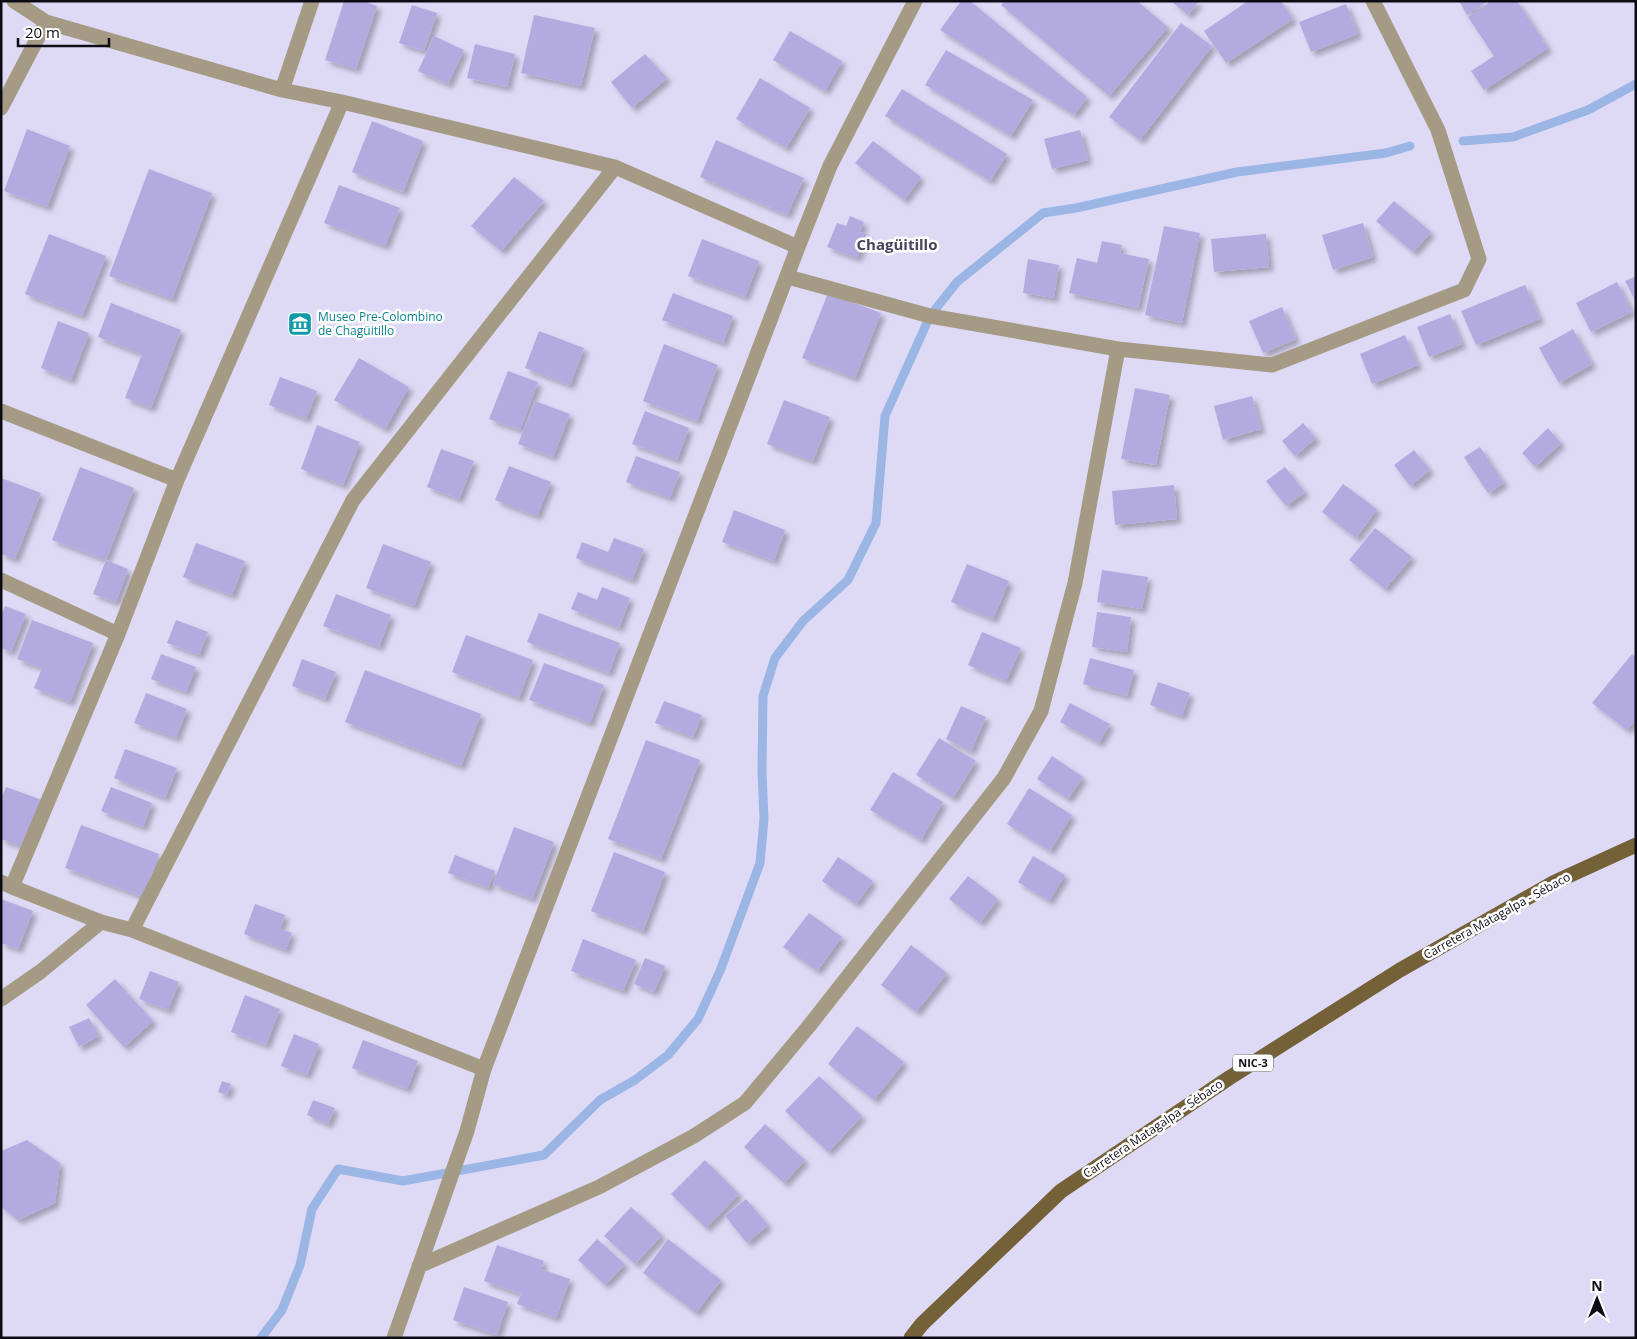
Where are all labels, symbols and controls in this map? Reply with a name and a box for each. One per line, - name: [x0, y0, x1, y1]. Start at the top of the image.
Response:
- scale bar: [18, 15, 109, 47]
- text: 20 m: [25, 22, 60, 42]
- district label: Chagüitillo: [857, 234, 937, 254]
- place label: Museo Pre-Colombino de Chagüitillo: [318, 308, 443, 339]
- museum icon: Museo Pre-Colombino de Chagüitillo: [287, 311, 313, 337]
- street label: Carretera Matagalpa - Sébaco: [1420, 868, 1573, 963]
- road number: NIC-3: [1233, 1054, 1273, 1072]
- street label: Carretera Matagalpa - Sébaco: [1079, 1075, 1226, 1182]
- north arrow: [1572, 1274, 1622, 1324]
- text: N: [1591, 1276, 1603, 1295]

